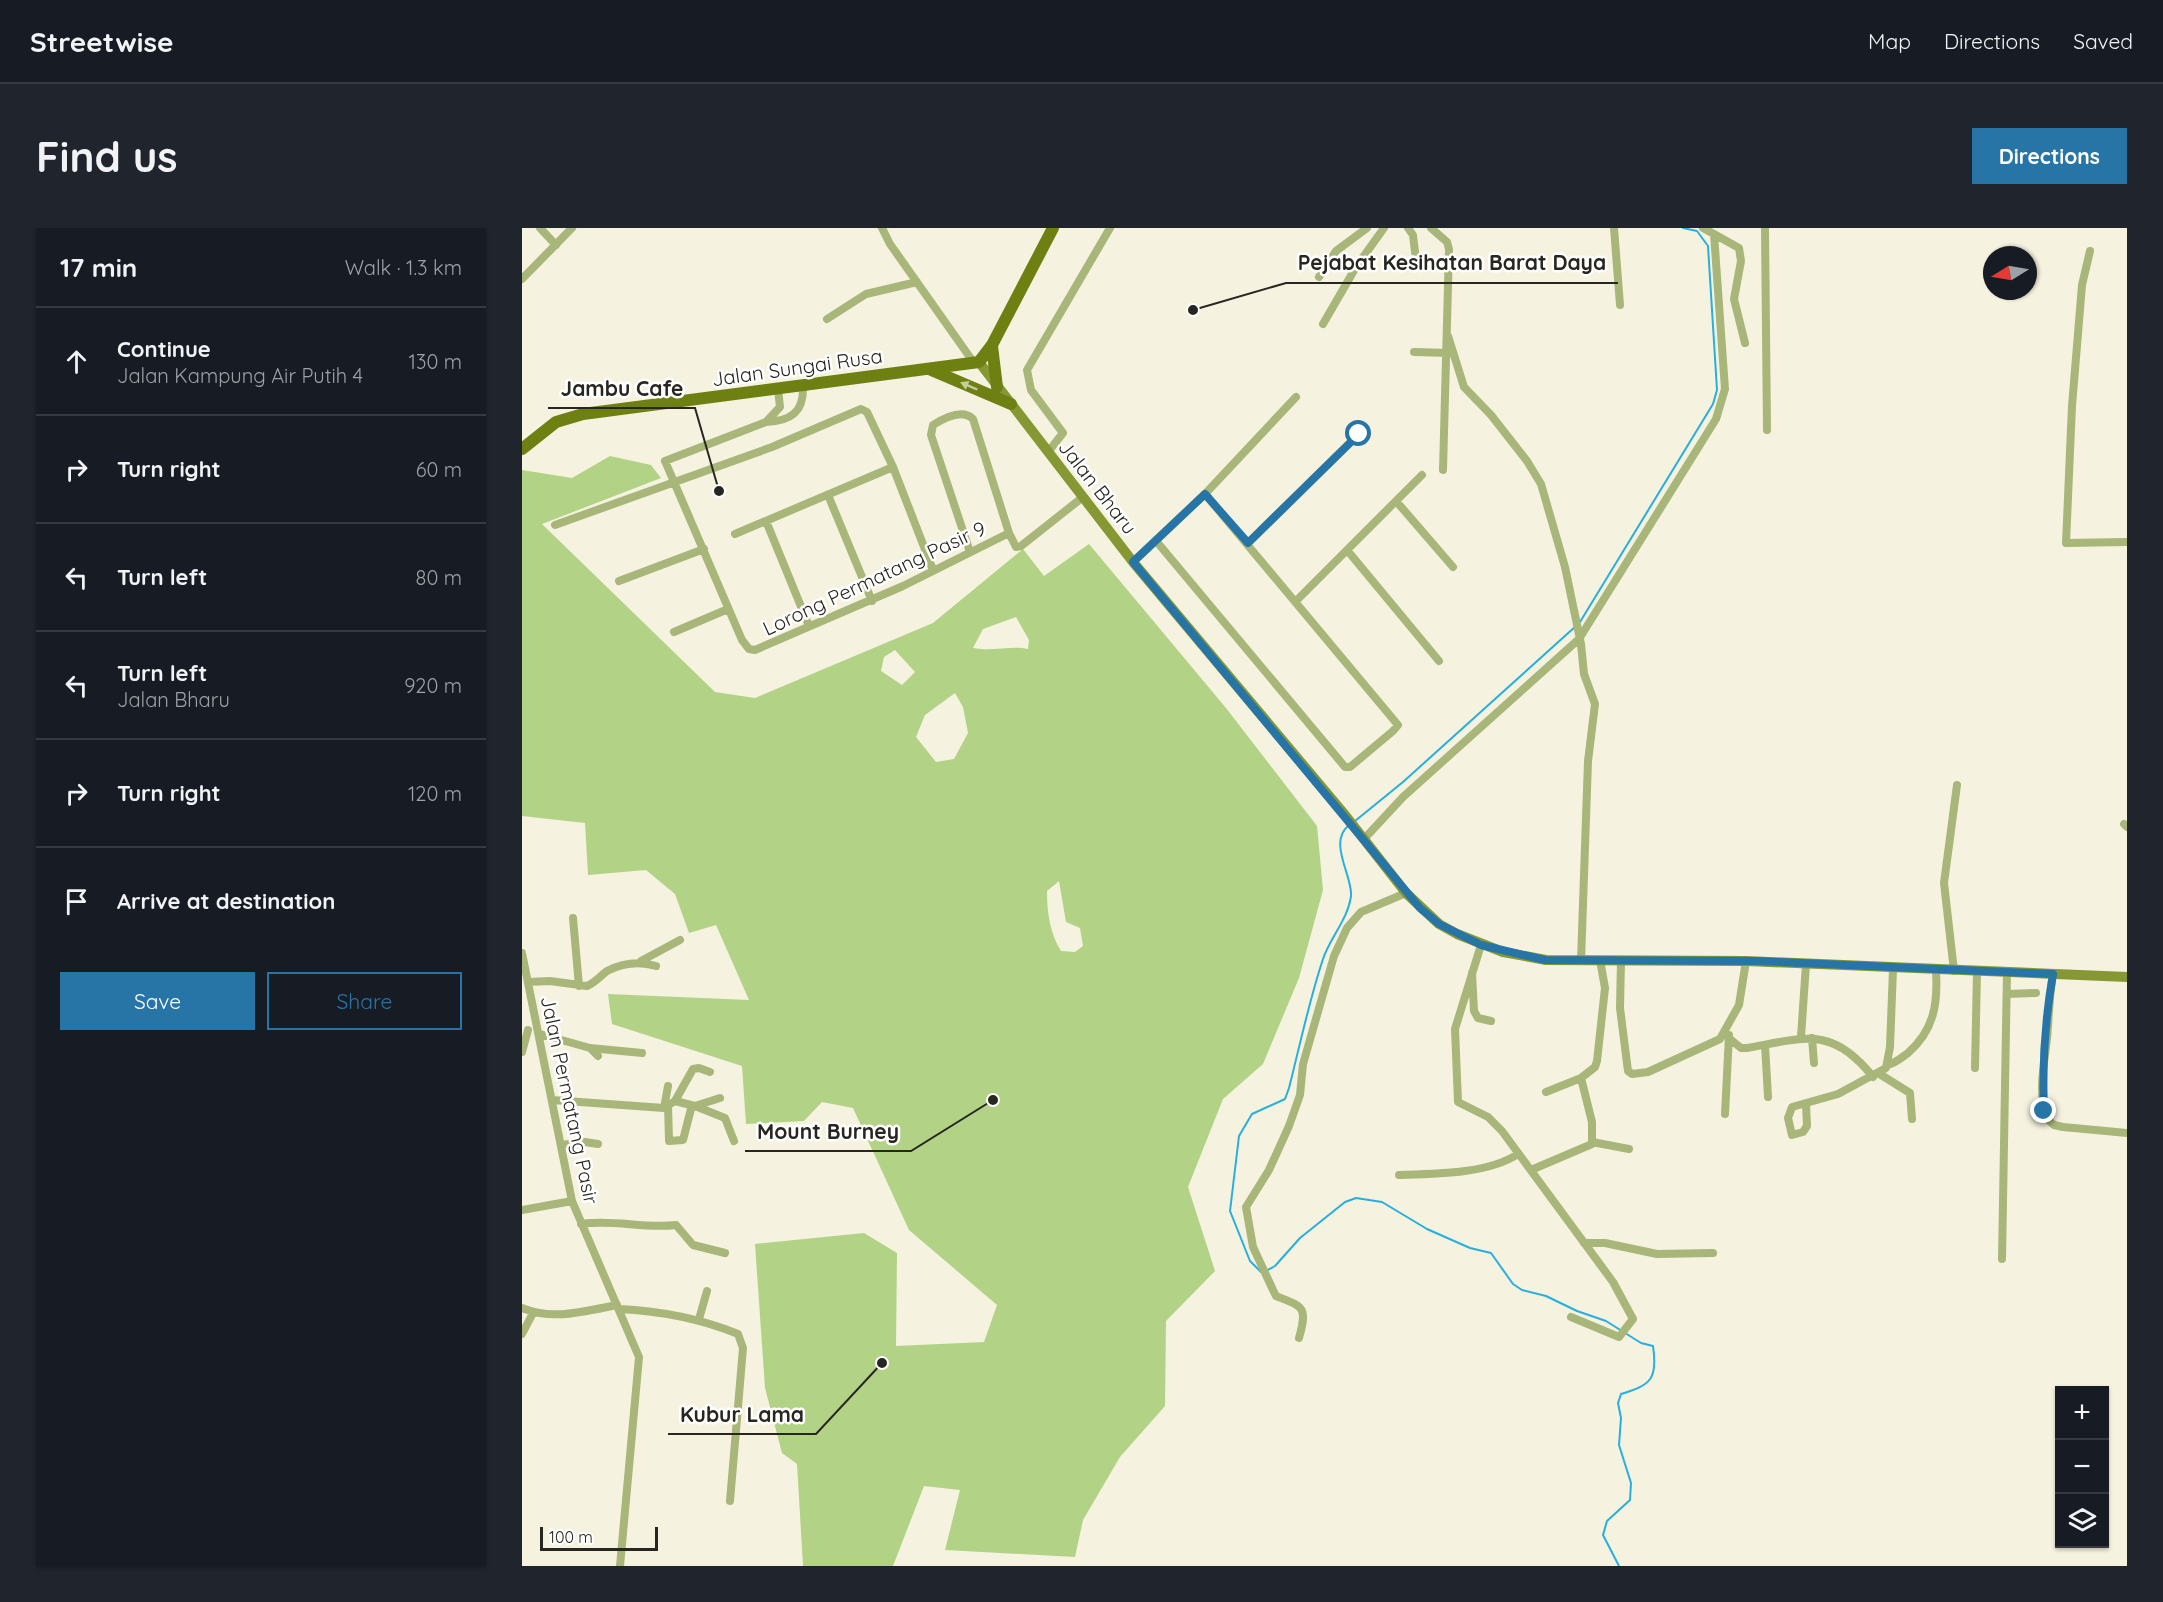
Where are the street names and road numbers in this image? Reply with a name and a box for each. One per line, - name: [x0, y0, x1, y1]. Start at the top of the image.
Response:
- street label: Jalan Sungai Rusa: [710, 343, 884, 391]
- street label: Jalan Bharu: [1053, 435, 1143, 539]
- street label: Lorong Permatang Pasir 9: [759, 515, 989, 641]
- street label: Jalan Permatang Pasir: [536, 994, 604, 1207]

